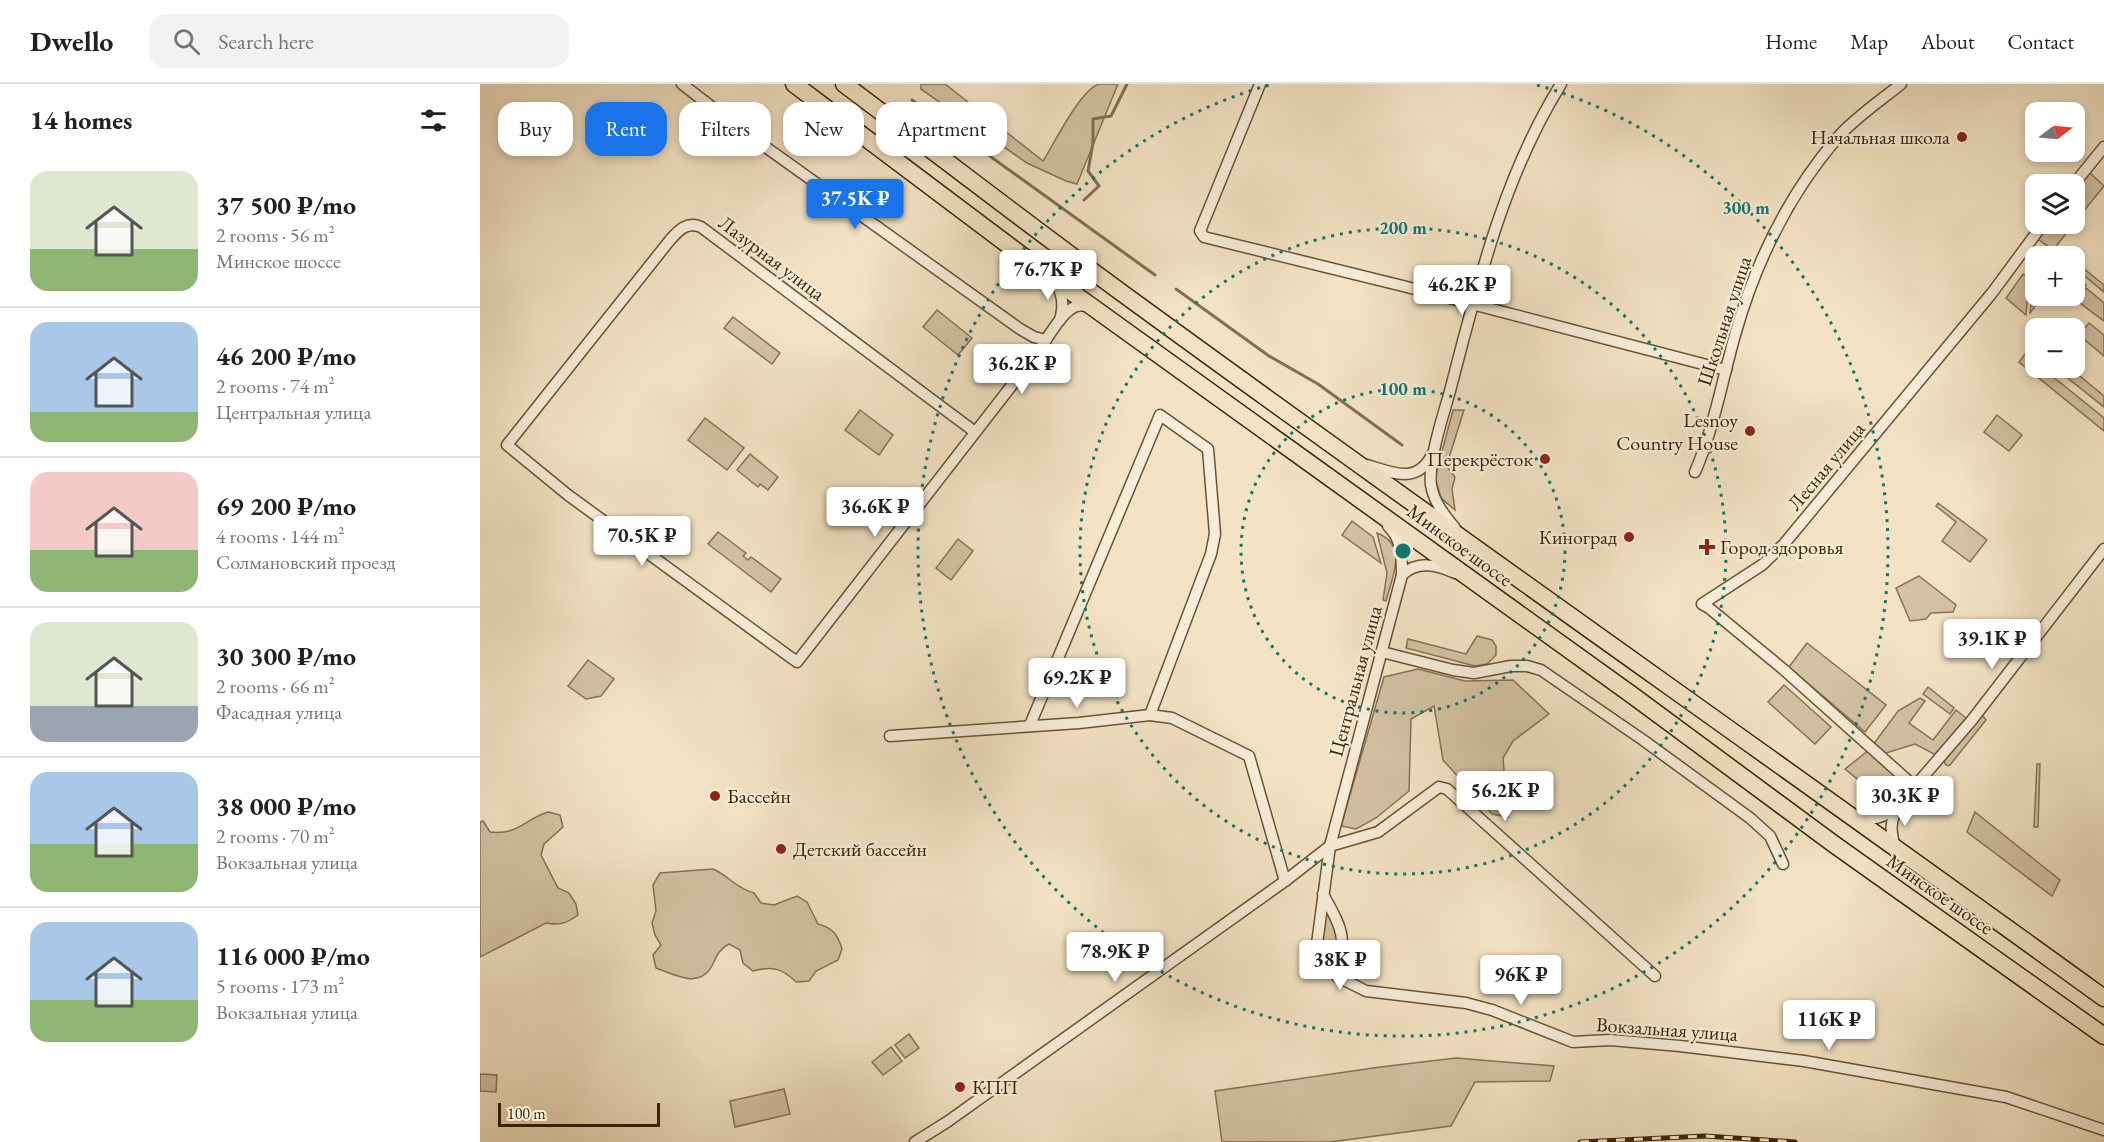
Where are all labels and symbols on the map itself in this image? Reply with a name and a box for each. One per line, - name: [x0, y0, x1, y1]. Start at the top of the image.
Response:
- north arrow: [2025, 102, 2085, 162]
- place label: Начальная школа: [1811, 124, 1950, 150]
- marker: Начальная школа: [1955, 130, 1969, 144]
- pin: 37.5K ₽: [800, 179, 910, 230]
- text: 300 m: [1722, 196, 1770, 219]
- street label: Лазурная улица: [714, 210, 830, 306]
- text: 200 m: [1379, 216, 1427, 239]
- pin: 76.7K ₽: [993, 250, 1103, 301]
- street label: Школьная улица: [1691, 253, 1757, 389]
- pin: 46.2K ₽: [1407, 265, 1517, 316]
- pin: 36.2K ₽: [967, 344, 1077, 395]
- text: 100 m: [1379, 377, 1427, 400]
- place label: Lesnoy Country House: [1616, 407, 1738, 456]
- street label: Лесная улица: [1781, 416, 1871, 516]
- marker: Lesnoy Country House: [1743, 424, 1757, 438]
- place label: Перекрёсток: [1427, 446, 1533, 472]
- marker: Перекрёсток: [1538, 452, 1552, 466]
- pin: 36.6K ₽: [820, 487, 930, 538]
- street label: Минское шоссе: [1402, 498, 1518, 592]
- pin: 70.5K ₽: [587, 516, 697, 567]
- place label: Киноград: [1539, 524, 1617, 550]
- marker: Киноград: [1622, 530, 1636, 544]
- place label: Город здоровья: [1720, 534, 1843, 560]
- marker: Город здоровья: [1698, 538, 1716, 556]
- centre of rings: [1393, 541, 1413, 561]
- street label: Центральная улица: [1322, 603, 1388, 759]
- pin: 39.1K ₽: [1937, 619, 2047, 670]
- pin: 69.2K ₽: [1022, 658, 1132, 709]
- pin: 56.2K ₽: [1450, 771, 1560, 822]
- pin: 30.3K ₽: [1850, 776, 1960, 827]
- place label: Бассейн: [727, 783, 791, 809]
- marker: Бассейн: [708, 789, 722, 803]
- place label: Детский бассейн: [793, 836, 927, 862]
- marker: Детский бассейн: [774, 842, 788, 856]
- street label: Минское шоссе: [1881, 848, 1999, 941]
- pin: 78.9K ₽: [1060, 932, 1170, 983]
- pin: 38K ₽: [1298, 940, 1382, 991]
- pin: 96K ₽: [1479, 955, 1563, 1006]
- pin: 116K ₽: [1780, 1000, 1878, 1051]
- street label: Вокзальная улица: [1595, 1011, 1739, 1047]
- place label: КПП: [972, 1074, 1018, 1100]
- marker: КПП: [953, 1080, 967, 1094]
- scale bar: [498, 1100, 660, 1128]

